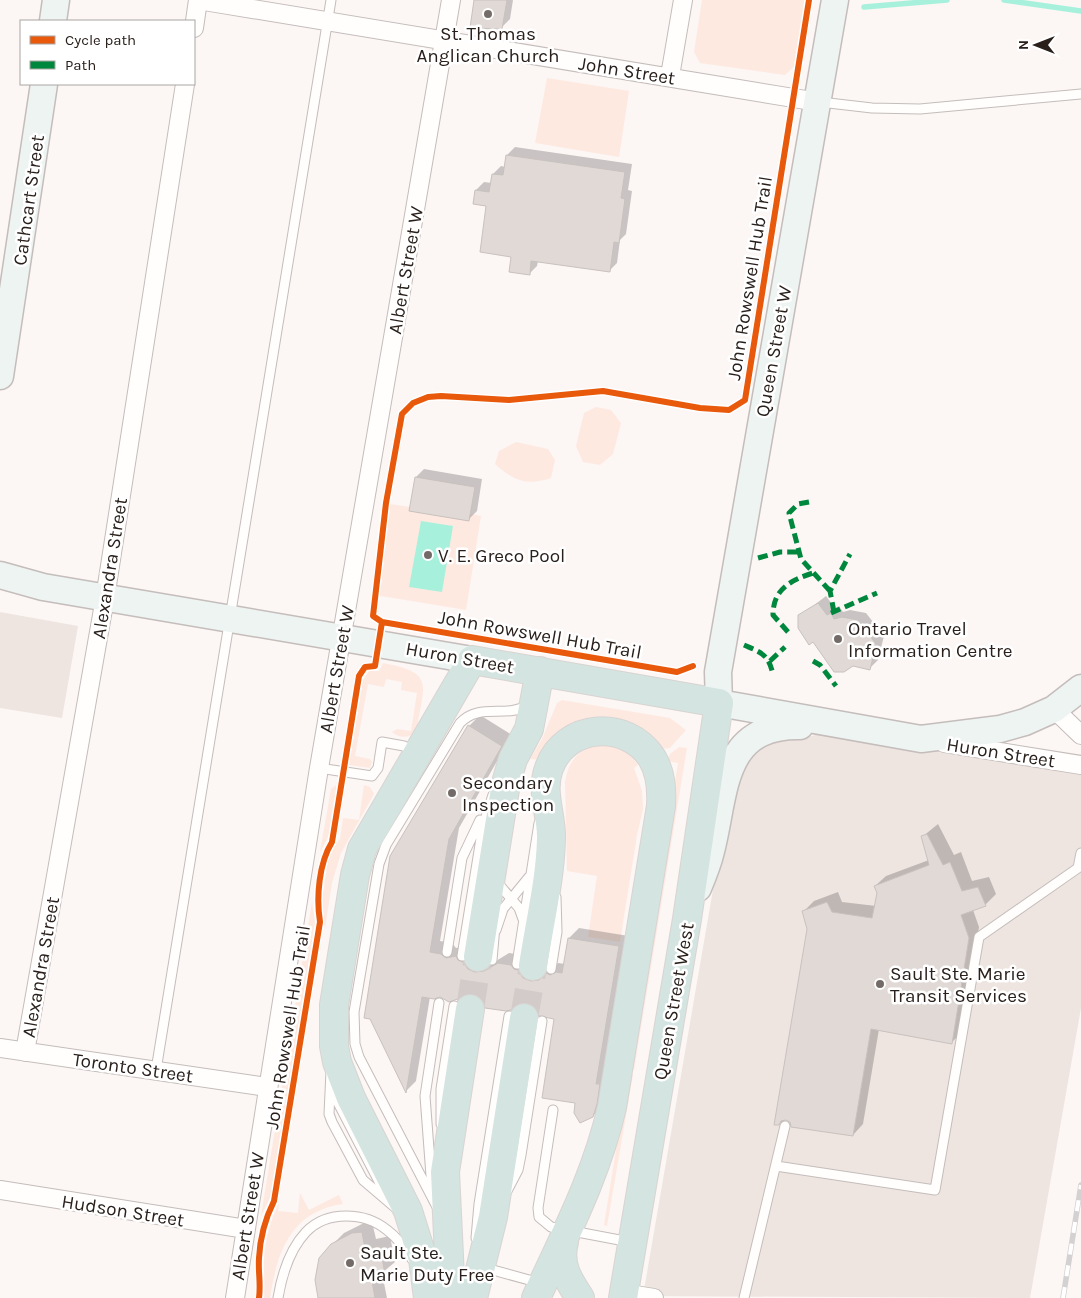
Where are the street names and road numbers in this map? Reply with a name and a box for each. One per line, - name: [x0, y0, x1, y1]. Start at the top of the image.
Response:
- street label: John Street: [577, 52, 677, 89]
- street label: Cathcart Street: [9, 133, 49, 267]
- street label: John Rowswell Hub Trail: [723, 175, 777, 382]
- street label: Albert Street W: [384, 205, 428, 336]
- street label: Queen Street W: [752, 284, 796, 419]
- street label: Alexandra Street: [88, 496, 132, 640]
- street label: Albert Street W: [315, 604, 359, 735]
- street label: John Rowswell Hub Trail: [436, 606, 643, 664]
- street label: Huron Street: [404, 638, 516, 678]
- street label: Huron Street: [945, 734, 1057, 772]
- street label: Alexandra Street: [18, 895, 64, 1039]
- street label: Queen Street West: [649, 921, 699, 1082]
- street label: John Rowswell Hub Trail: [261, 924, 315, 1131]
- street label: Toronto Street: [71, 1049, 194, 1087]
- street label: Albert Street W: [227, 1151, 269, 1282]
- street label: Hudson Street: [60, 1190, 186, 1232]

